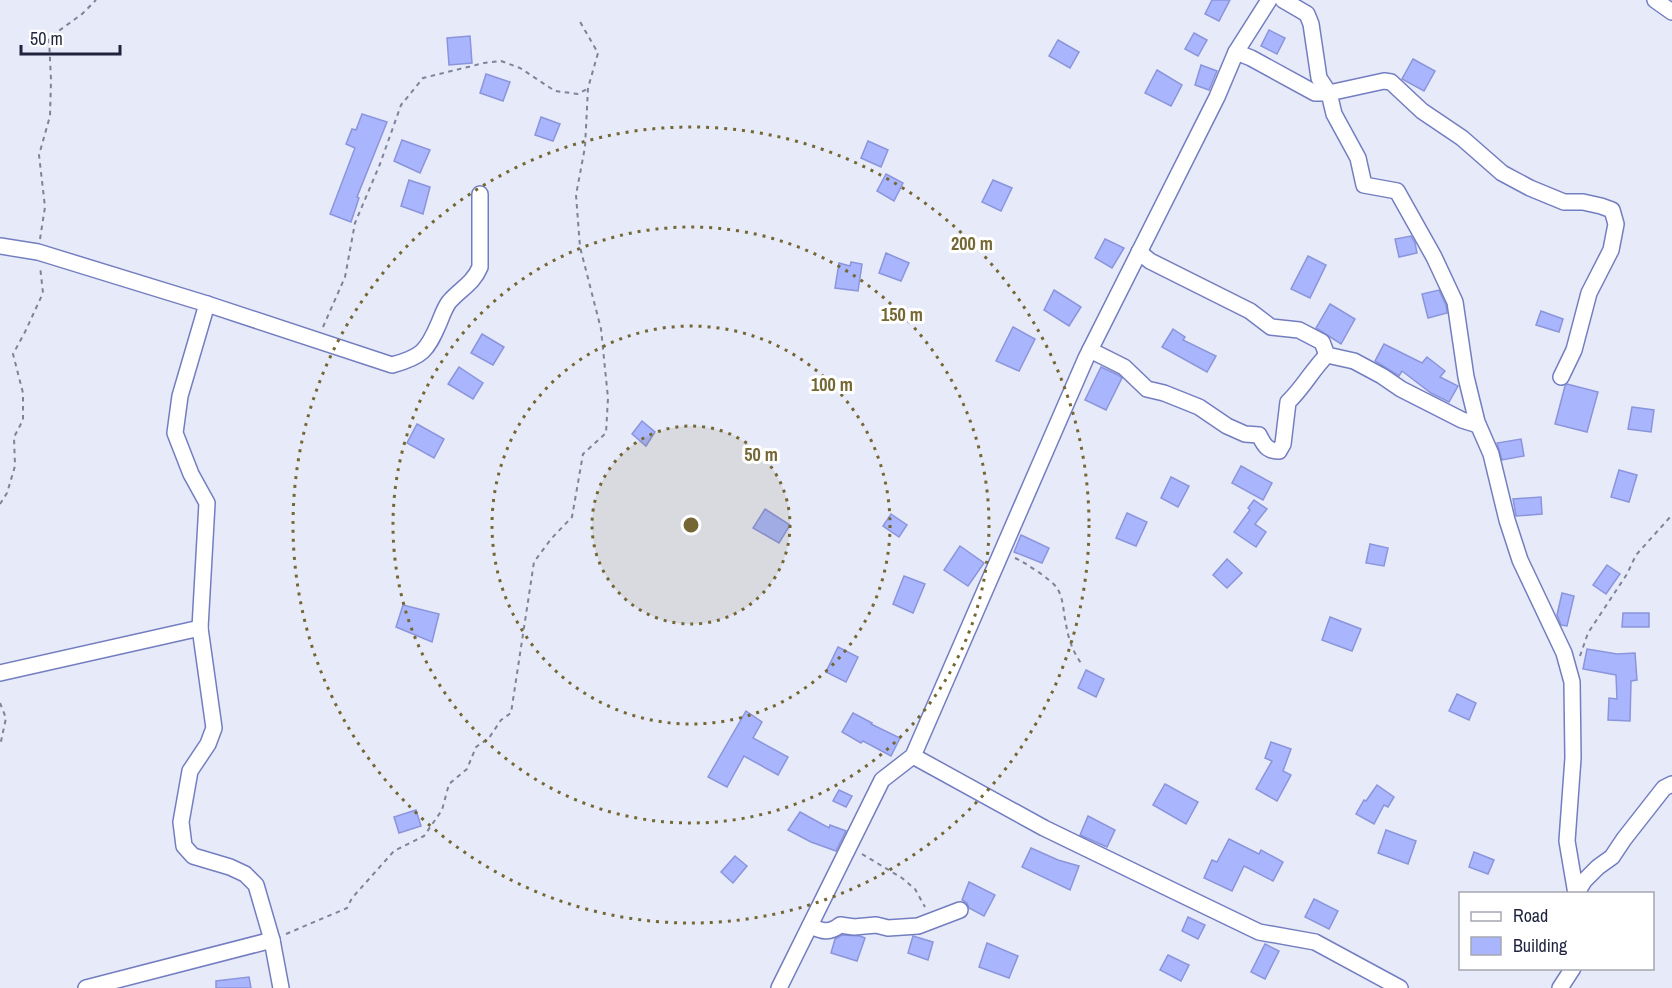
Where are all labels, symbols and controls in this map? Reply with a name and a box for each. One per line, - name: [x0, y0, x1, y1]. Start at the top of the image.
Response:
- scale bar: [21, 18, 120, 56]
- text: 50 m: [30, 26, 63, 51]
- text: 200 m: [951, 231, 993, 256]
- text: 150 m: [881, 302, 923, 327]
- text: 100 m: [811, 372, 853, 397]
- text: 50 m: [744, 442, 778, 467]
- centre of rings: [681, 515, 701, 535]
- legend: [1459, 892, 1654, 970]
- text: Road: [1513, 903, 1548, 928]
- text: Building: [1513, 933, 1568, 958]

